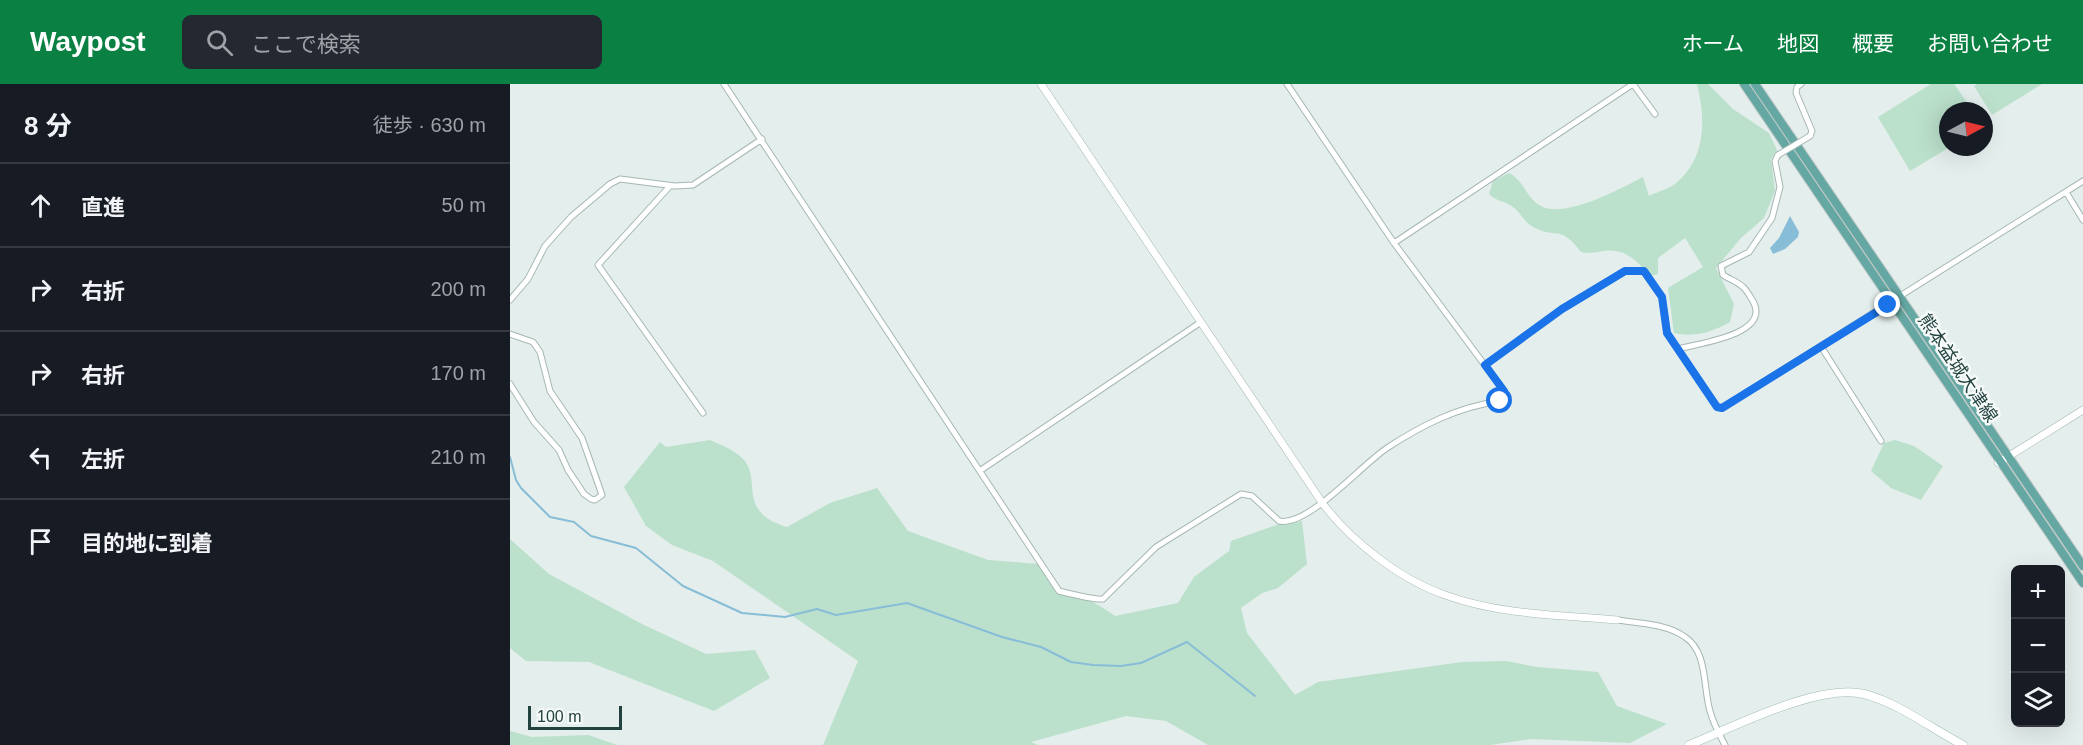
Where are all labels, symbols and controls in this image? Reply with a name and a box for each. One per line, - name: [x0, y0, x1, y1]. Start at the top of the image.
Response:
- search box: [182, 15, 602, 69]
- text: Waypost: [30, 26, 146, 57]
- icon: search: [203, 26, 236, 59]
- text: ここで検索: [251, 32, 361, 57]
- text: ホーム: [1682, 32, 1744, 55]
- text: 地図: [1777, 32, 1819, 55]
- text: 概要: [1852, 32, 1894, 55]
- text: お問い合わせ: [1927, 32, 2053, 55]
- north arrow: [1939, 102, 1993, 156]
- text: 8 分: [24, 111, 72, 141]
- text: 徒歩 · 630 m: [373, 114, 486, 136]
- icon: ahead: [24, 189, 57, 222]
- text: 50 m: [442, 194, 486, 216]
- text: 直進: [81, 195, 125, 220]
- icon: right: [24, 273, 57, 306]
- text: 200 m: [430, 278, 486, 300]
- text: 右折: [81, 279, 125, 304]
- route end: [1874, 291, 1900, 317]
- street label: 熊本益城大津線: [1914, 310, 2002, 426]
- icon: right: [24, 357, 57, 390]
- text: 170 m: [430, 362, 486, 384]
- text: 右折: [81, 363, 125, 388]
- route start: [1486, 387, 1512, 413]
- icon: left: [24, 441, 57, 474]
- text: 210 m: [430, 446, 486, 468]
- text: 左折: [81, 447, 125, 472]
- icon: arrive: [24, 525, 57, 558]
- text: 目的地に到着: [81, 531, 213, 556]
- map controls: [2011, 565, 2065, 727]
- button: +: [2011, 565, 2065, 619]
- button: −: [2011, 619, 2065, 673]
- button: layers: [2011, 673, 2065, 727]
- scale bar: [528, 703, 622, 730]
- text: 100 m: [537, 708, 581, 725]

